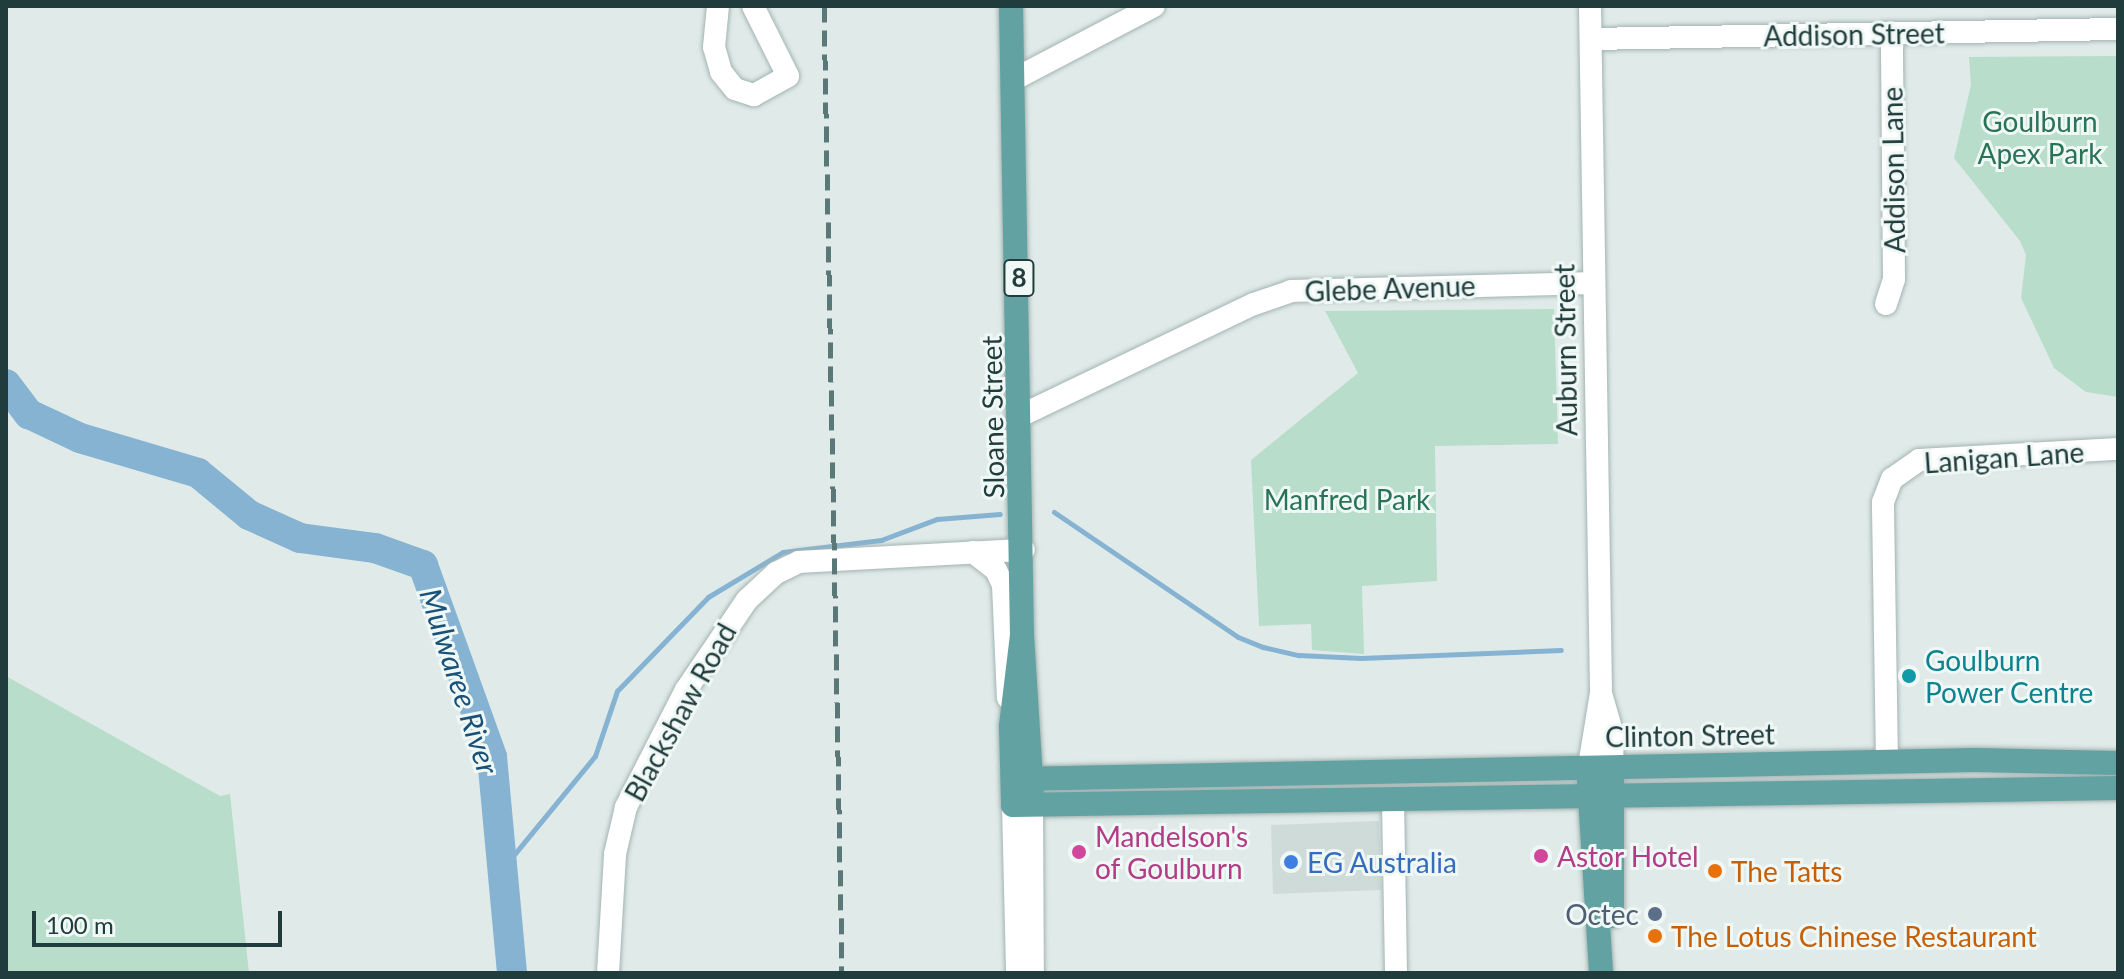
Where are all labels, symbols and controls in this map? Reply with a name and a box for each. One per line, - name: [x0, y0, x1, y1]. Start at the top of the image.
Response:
- street label: Addison Street: [1763, 16, 1945, 52]
- street label: Addison Lane: [1875, 87, 1911, 253]
- park label: Goulburn Apex Park: [1977, 104, 2103, 170]
- road number: 8: [1003, 256, 1035, 300]
- street label: Auburn Street: [1547, 264, 1583, 436]
- street label: Glebe Avenue: [1303, 268, 1477, 308]
- street label: Sloane Street: [974, 335, 1010, 499]
- street label: Lanigan Lane: [1923, 435, 2085, 479]
- park label: Manfred Park: [1264, 482, 1430, 516]
- water label: Mulwaree River: [413, 584, 507, 778]
- street label: Blackshaw Road: [617, 617, 743, 807]
- place label: Goulburn Power Centre: [1925, 643, 2094, 709]
- marker: Goulburn Power Centre: [1900, 667, 1918, 685]
- street label: Clinton Street: [1605, 717, 1775, 753]
- place label: Mandelson's of Goulburn: [1095, 819, 1248, 885]
- place label: Astor Hotel: [1557, 839, 1699, 873]
- marker: Mandelson's of Goulburn: [1070, 843, 1088, 861]
- place label: EG Australia: [1307, 845, 1458, 879]
- marker: Astor Hotel: [1532, 847, 1550, 865]
- marker: EG Australia: [1282, 853, 1300, 871]
- place label: The Tatts: [1731, 854, 1843, 888]
- marker: The Tatts: [1706, 862, 1724, 880]
- scale bar: [36, 895, 286, 945]
- place label: Octec: [1565, 897, 1639, 931]
- marker: Octec: [1646, 905, 1664, 923]
- text: 100 m: [46, 910, 114, 939]
- place label: The Lotus Chinese Restaurant: [1671, 919, 2037, 953]
- marker: The Lotus Chinese Restaurant: [1646, 927, 1664, 945]

